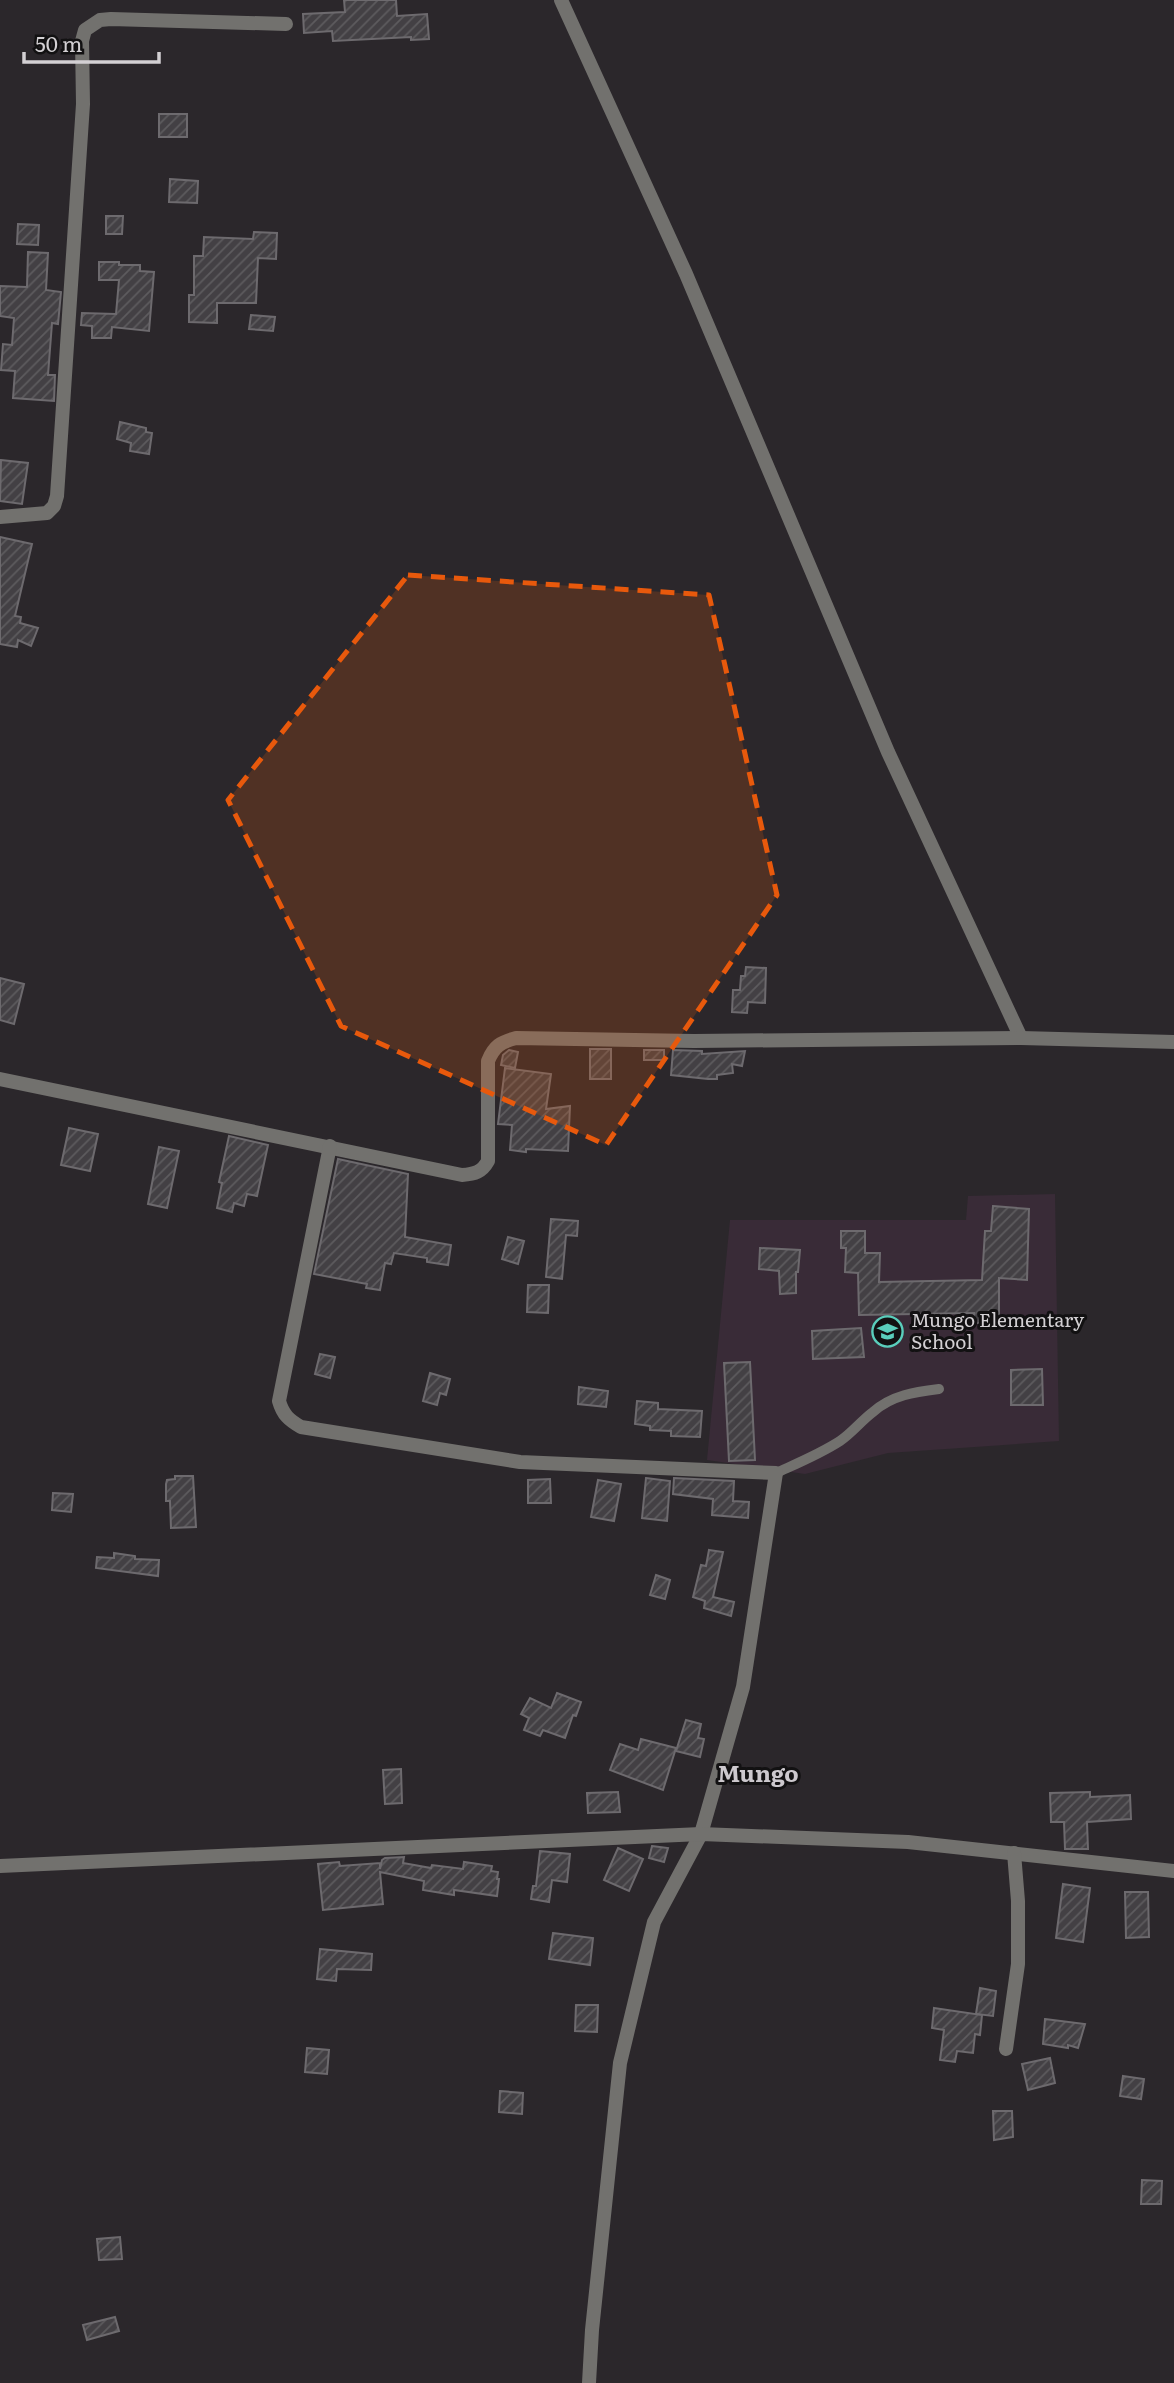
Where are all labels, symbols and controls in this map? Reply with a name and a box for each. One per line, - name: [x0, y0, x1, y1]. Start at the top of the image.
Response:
- scale bar: [24, 21, 159, 65]
- text: 50 m: [35, 27, 82, 58]
- place label: Mungo Elementary School: [911, 1305, 1084, 1355]
- school or university icon: Mungo Elementary School: [871, 1314, 905, 1348]
- district label: Mungo: [717, 1755, 799, 1789]

